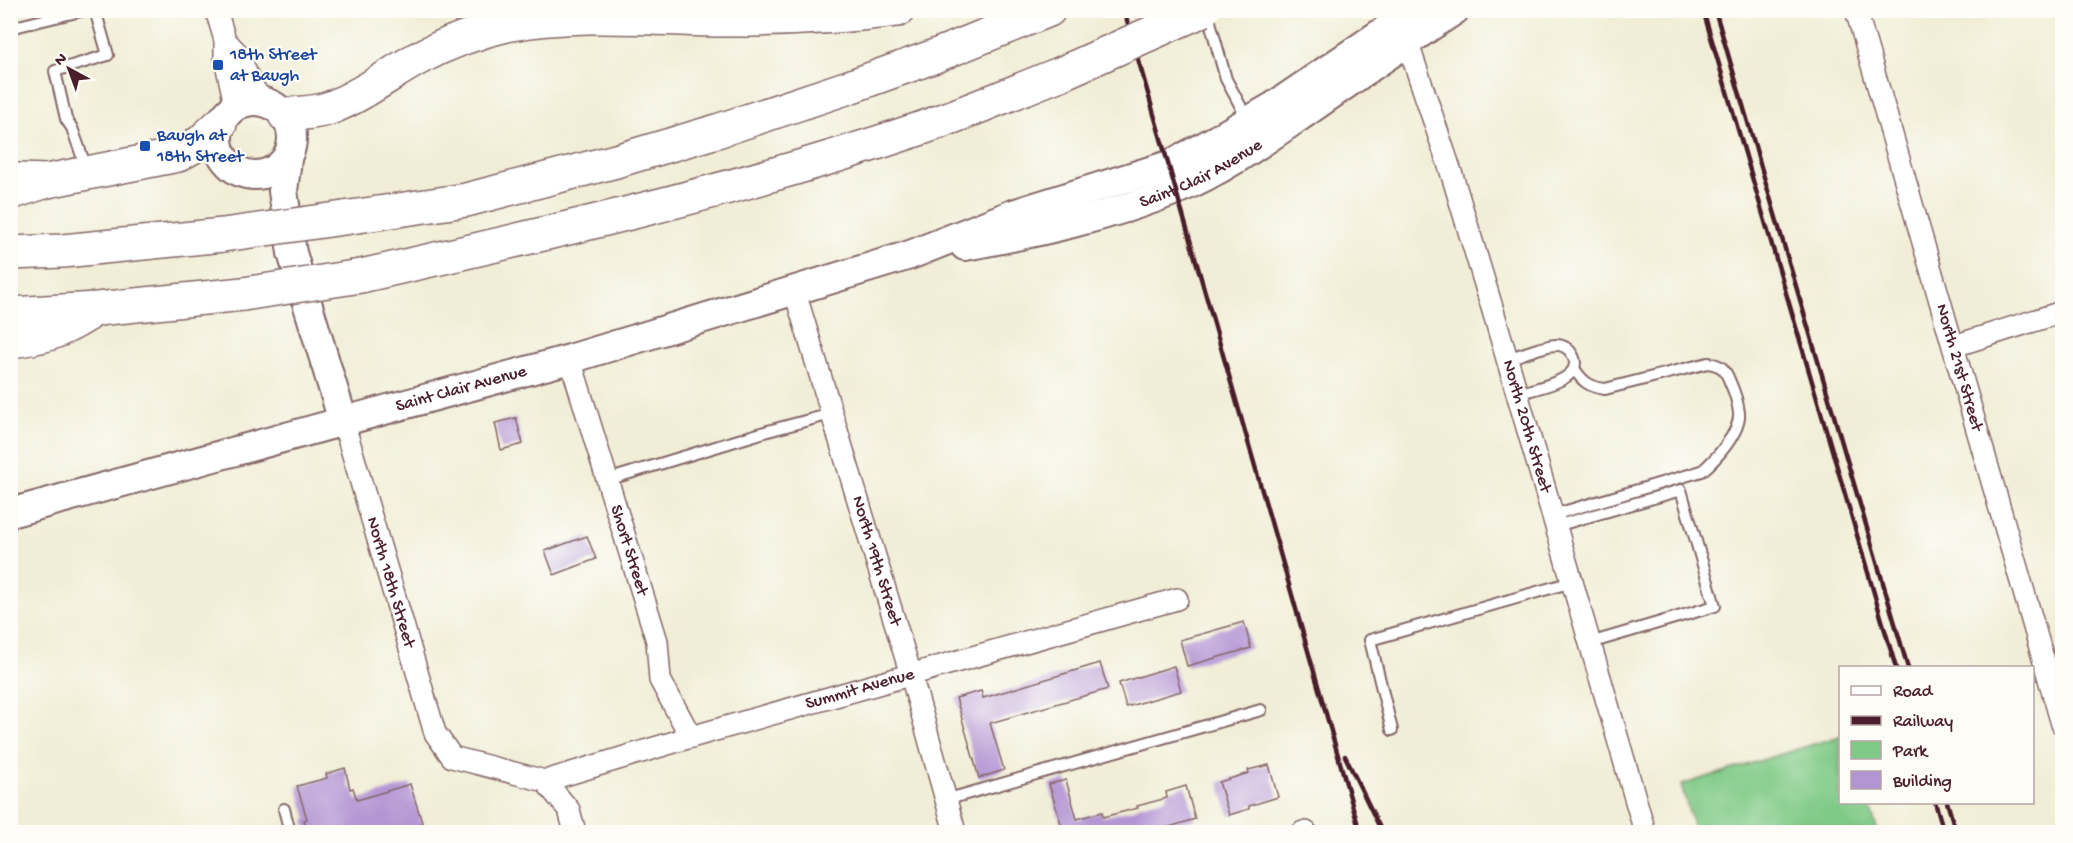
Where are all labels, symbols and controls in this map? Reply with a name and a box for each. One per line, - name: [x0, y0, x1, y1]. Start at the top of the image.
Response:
- north arrow: [39, 39, 99, 99]
- place label: 18th Street at Baugh: [229, 45, 318, 87]
- text: N: [51, 49, 72, 71]
- marker: 18th Street at Baugh: [211, 58, 225, 72]
- place label: Baugh at 18th Street: [156, 126, 245, 168]
- street label: Saint Clair Avenue: [1137, 134, 1267, 213]
- marker: Baugh at 18th Street: [138, 139, 152, 153]
- street label: North 21st Street: [1931, 301, 1988, 435]
- street label: North 20th Street: [1497, 357, 1556, 497]
- street label: Saint Clair Avenue: [393, 361, 530, 417]
- street label: North 19th Street: [847, 493, 906, 630]
- street label: Short Street: [605, 502, 653, 599]
- street label: North 18th Street: [361, 514, 420, 652]
- street label: Summit Avenue: [803, 663, 917, 714]
- legend: [1839, 666, 2034, 804]
- text: Road: [1893, 682, 1934, 703]
- text: Railway: [1893, 712, 1953, 733]
- text: Park: [1892, 742, 1929, 763]
- text: Building: [1892, 772, 1952, 793]

